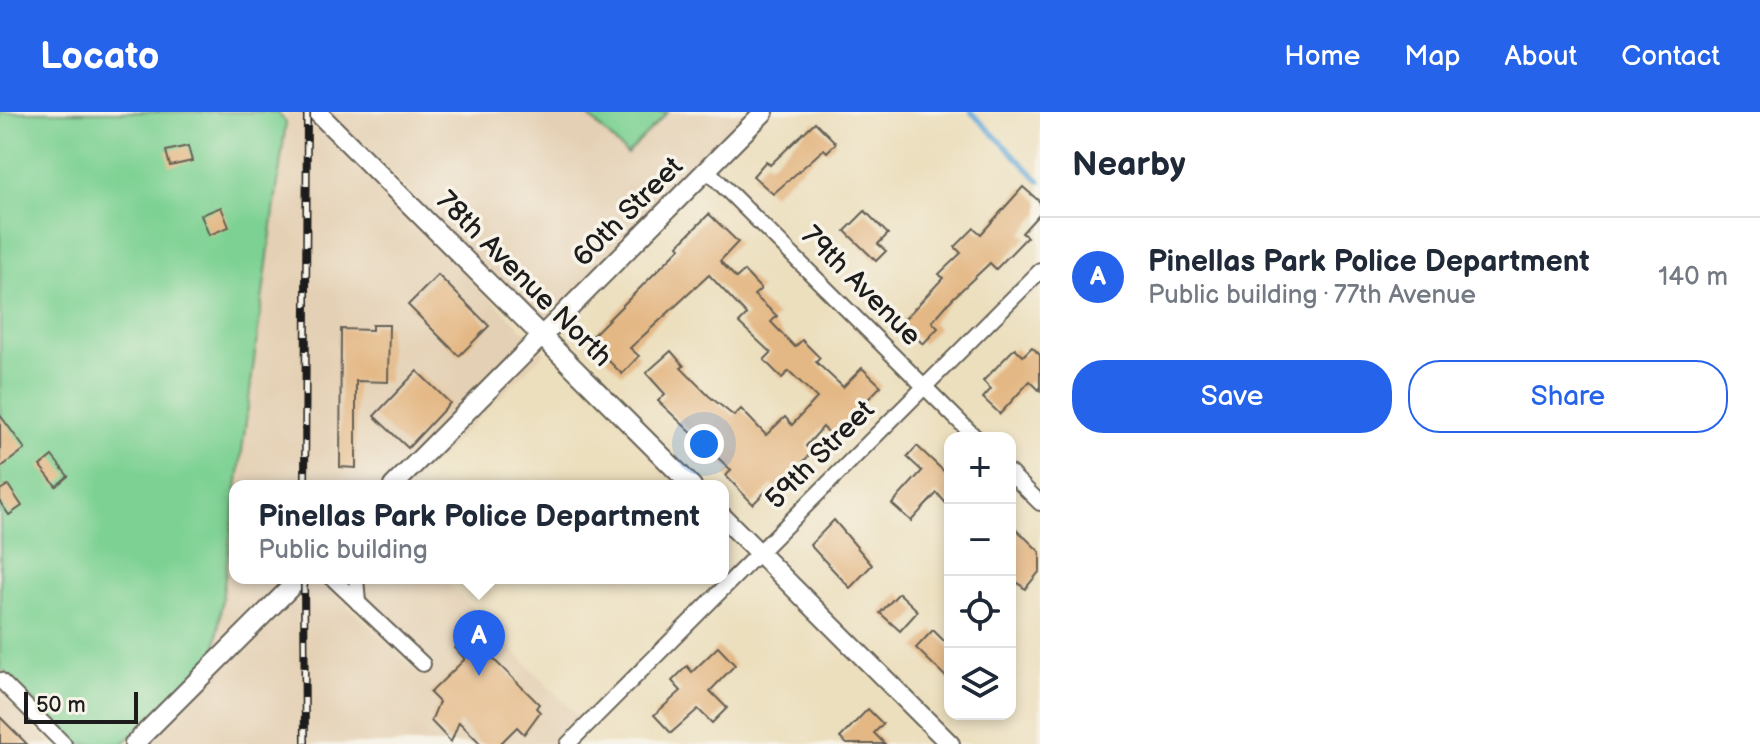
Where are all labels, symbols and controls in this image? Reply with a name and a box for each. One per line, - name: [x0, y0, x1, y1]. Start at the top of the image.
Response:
- text: Locato: [40, 34, 159, 79]
- text: Home: [1284, 40, 1360, 73]
- text: Map: [1404, 40, 1461, 73]
- text: About: [1505, 40, 1577, 73]
- text: Contact: [1621, 40, 1720, 73]
- text: Nearby: [1072, 144, 1186, 185]
- street label: 60th Street: [566, 150, 690, 274]
- street label: 78th Avenue North: [429, 184, 619, 374]
- street label: 79th Avenue: [794, 219, 928, 353]
- text: Pinellas Park Police Department: [1148, 244, 1590, 280]
- text: A: [1090, 262, 1106, 293]
- text: 140 m: [1658, 262, 1728, 293]
- text: Public building · 77th Avenue: [1148, 280, 1476, 311]
- button: Save: [1072, 360, 1392, 433]
- button: Share: [1408, 360, 1728, 433]
- street label: 59th Street: [759, 393, 882, 516]
- your location: [684, 424, 724, 464]
- map controls: [944, 432, 1016, 720]
- button: +: [944, 432, 1016, 504]
- popup: [229, 480, 729, 584]
- text: Pinellas Park Police Department: [258, 499, 700, 535]
- button: −: [944, 504, 1016, 576]
- text: Public building: [258, 535, 428, 566]
- button: locate: [944, 576, 1016, 648]
- pin: A: [453, 610, 505, 676]
- button: layers: [944, 648, 1016, 720]
- scale bar: [24, 688, 138, 724]
- text: 50 m: [36, 692, 86, 719]

